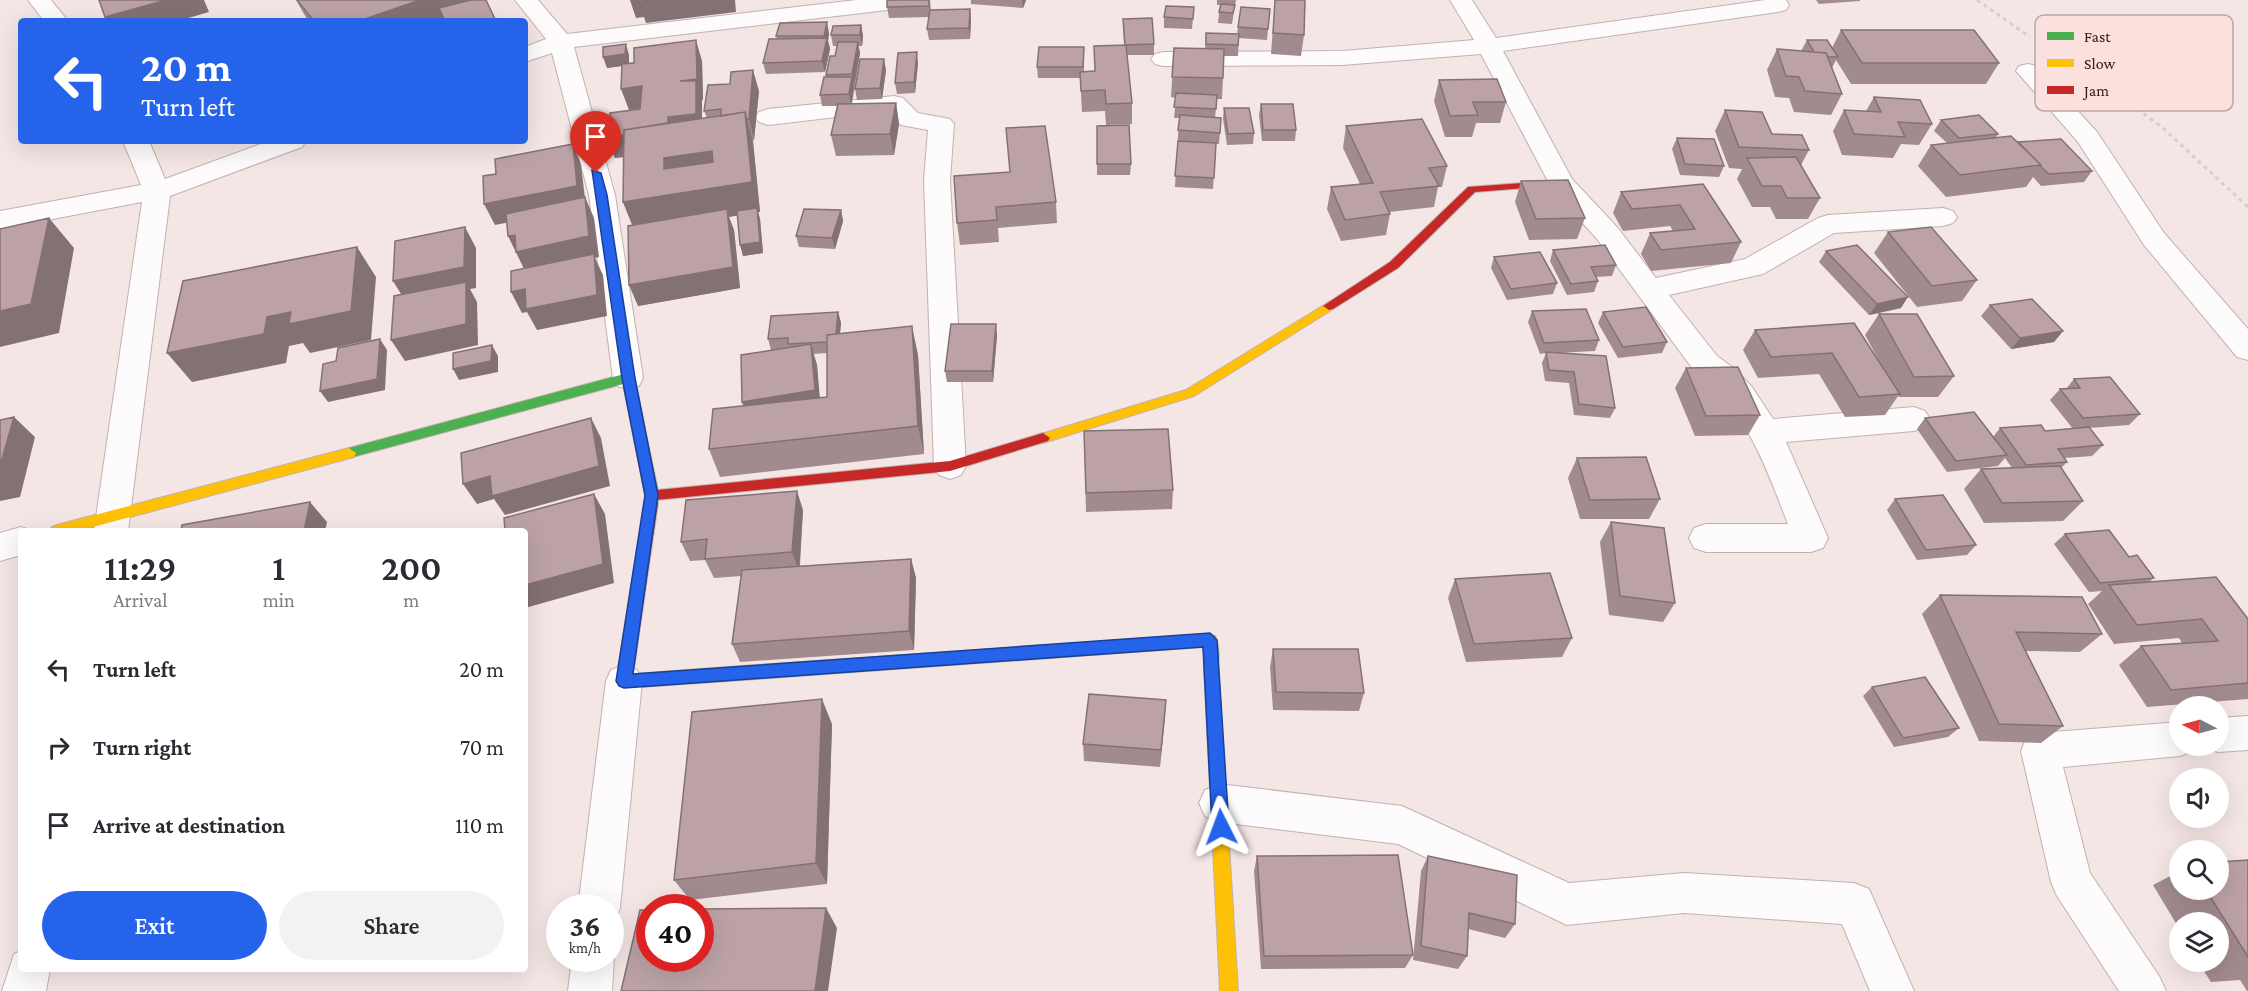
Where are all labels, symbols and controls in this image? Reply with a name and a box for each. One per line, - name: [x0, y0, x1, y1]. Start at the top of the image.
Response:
- legend: [2035, 15, 2233, 111]
- text: Fast: [2084, 28, 2111, 45]
- icon: left: [42, 42, 120, 120]
- text: 20 m: [141, 43, 232, 90]
- text: Slow: [2084, 55, 2116, 72]
- text: Jam: [2082, 82, 2109, 100]
- text: Turn left: [141, 92, 235, 122]
- pin: [570, 111, 621, 173]
- icon: arrive: [579, 120, 612, 153]
- text: 11:29: [104, 548, 176, 588]
- text: 1: [272, 548, 285, 588]
- text: 200: [381, 548, 442, 588]
- text: Arrival: [113, 589, 168, 611]
- text: min: [263, 589, 295, 611]
- text: m: [403, 589, 419, 611]
- icon: left: [42, 653, 75, 686]
- text: Turn left: [93, 657, 176, 682]
- text: 20 m: [459, 657, 504, 682]
- north arrow: [2169, 696, 2229, 756]
- map controls: [2169, 696, 2229, 972]
- icon: right: [42, 731, 75, 764]
- text: Turn right: [93, 735, 191, 760]
- text: 70 m: [460, 735, 504, 760]
- button: sound: [2169, 768, 2229, 828]
- position arrow: [1189, 795, 1253, 859]
- icon: arrive: [42, 809, 75, 842]
- text: Arrive at destination: [93, 813, 285, 838]
- text: 110 m: [455, 813, 504, 838]
- button: search: [2169, 840, 2229, 900]
- button: Exit: [42, 891, 267, 960]
- button: Share: [279, 891, 504, 960]
- speed limit sign: 40: [636, 894, 714, 972]
- text: 36: [569, 909, 601, 942]
- button: layers: [2169, 912, 2229, 972]
- text: km/h: [569, 940, 601, 956]

